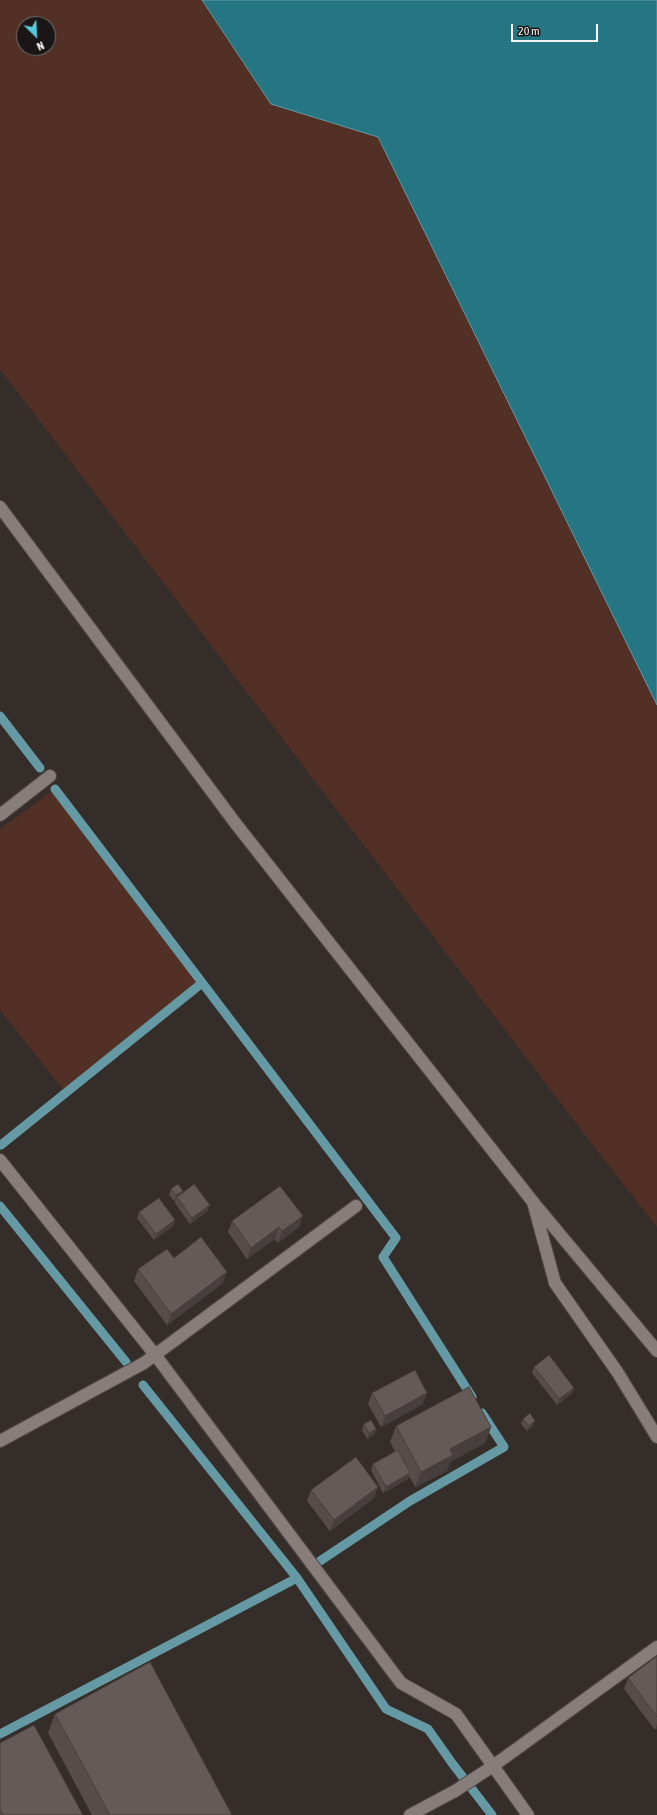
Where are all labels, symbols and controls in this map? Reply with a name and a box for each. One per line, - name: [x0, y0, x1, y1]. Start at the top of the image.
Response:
- north arrow: [16, 16, 56, 56]
- scale bar: [513, 16, 600, 42]
- text: 20 m: [518, 24, 540, 38]
- text: N: [35, 39, 46, 53]

